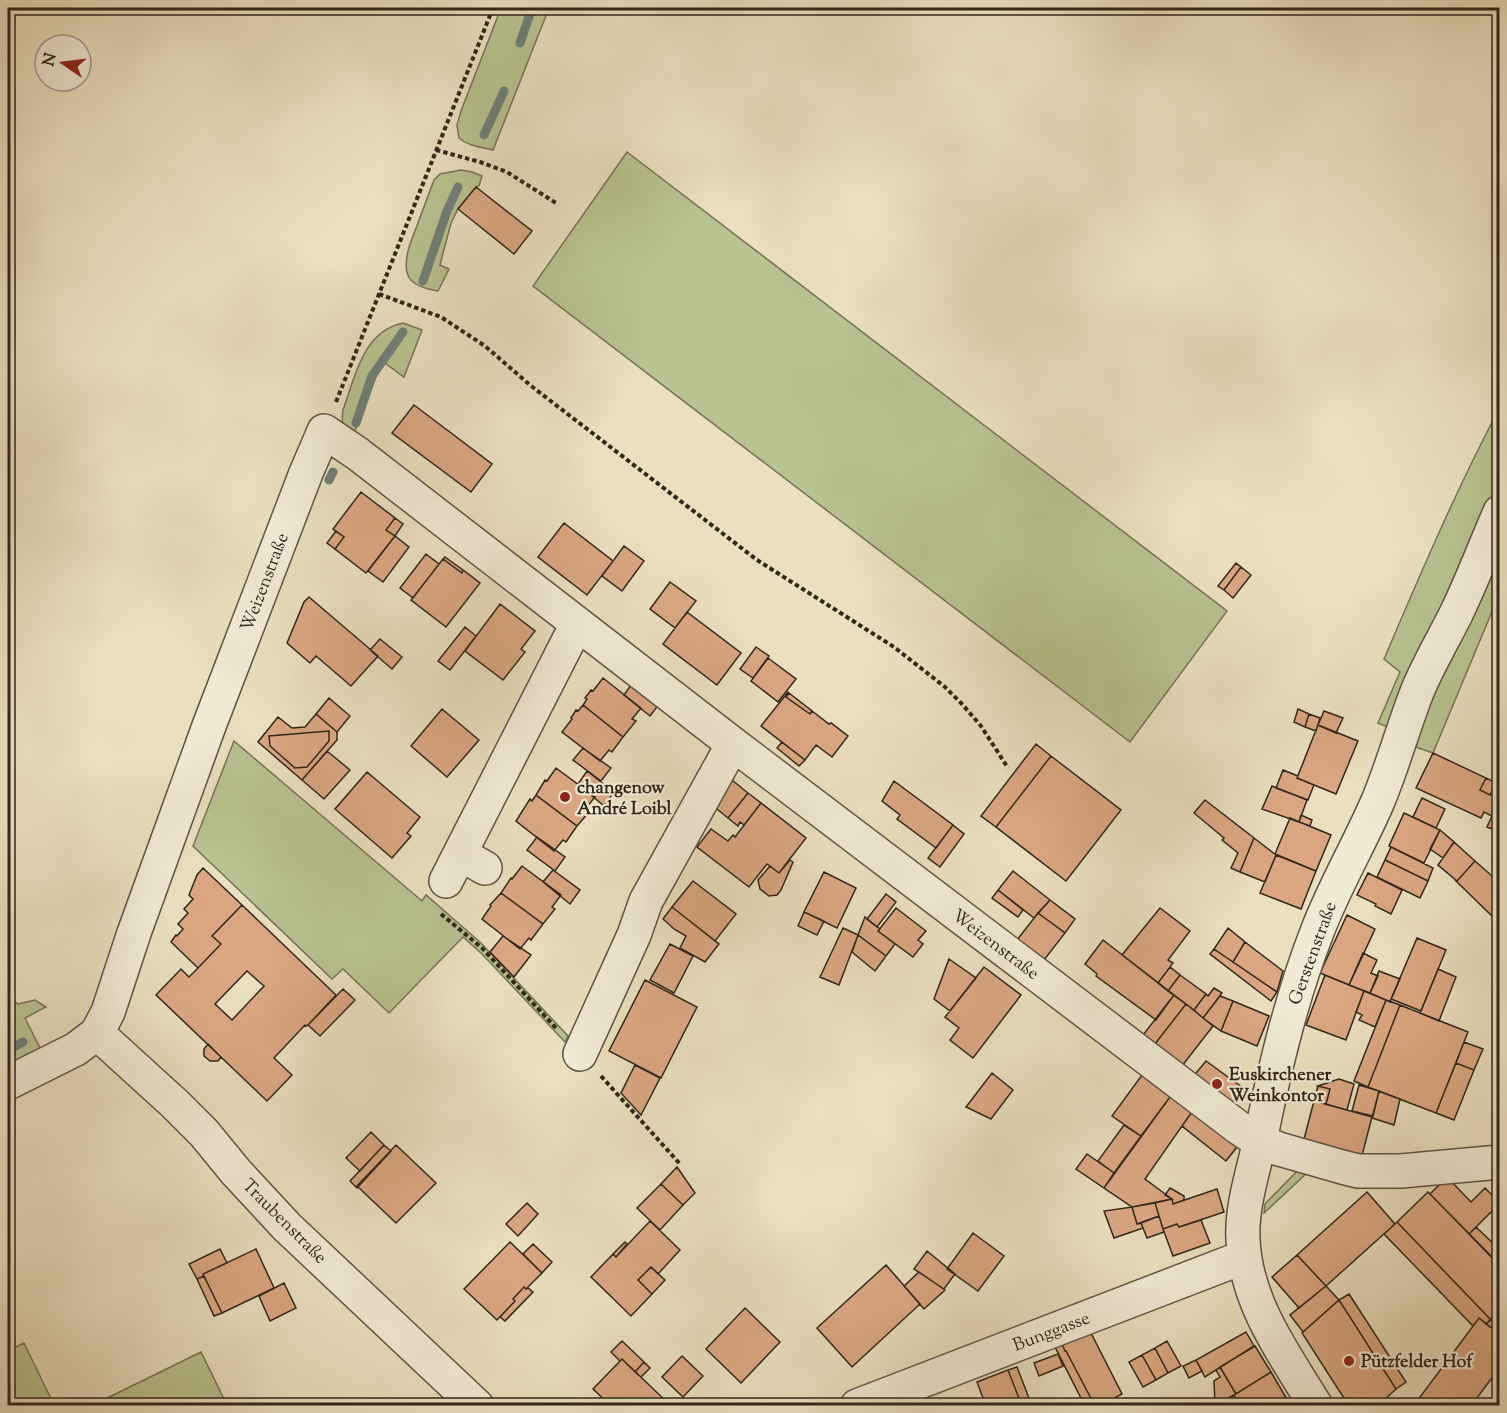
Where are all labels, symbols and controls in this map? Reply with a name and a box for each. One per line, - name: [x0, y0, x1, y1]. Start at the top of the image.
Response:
- north arrow: [33, 33, 93, 93]
- text: N: [38, 51, 64, 69]
- street label: Weizenstraße: [235, 530, 297, 636]
- place label: changenow André Loibl: [577, 776, 672, 823]
- marker: changenow André Loibl: [558, 790, 572, 804]
- street label: Gerstenstraße: [1283, 898, 1345, 1009]
- street label: Weizenstraße: [946, 904, 1044, 987]
- place label: Euskirchener Weinkontor: [1229, 1063, 1332, 1110]
- marker: Euskirchener Weinkontor: [1210, 1077, 1224, 1091]
- street label: Traubenstraße: [235, 1174, 332, 1271]
- street label: Bunggasse: [1009, 1306, 1094, 1359]
- place label: Pützfelder Hof: [1361, 1350, 1474, 1376]
- marker: Pützfelder Hof: [1342, 1354, 1356, 1368]

